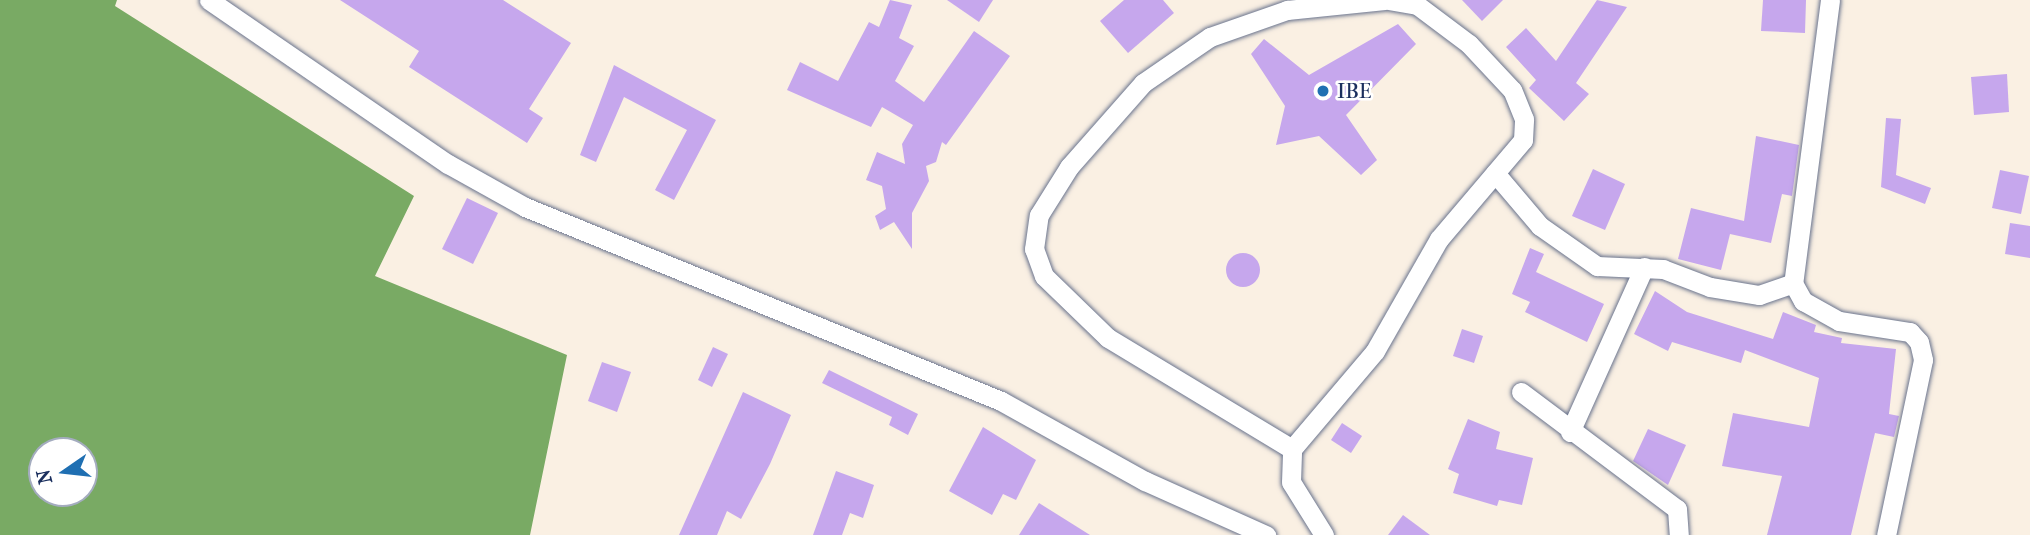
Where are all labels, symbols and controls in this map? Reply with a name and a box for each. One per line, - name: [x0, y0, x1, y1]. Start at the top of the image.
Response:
- place label: IBE: [1337, 78, 1372, 104]
- marker: IBE: [1315, 83, 1331, 99]
- north arrow: [28, 437, 98, 507]
- text: N: [32, 467, 57, 486]

